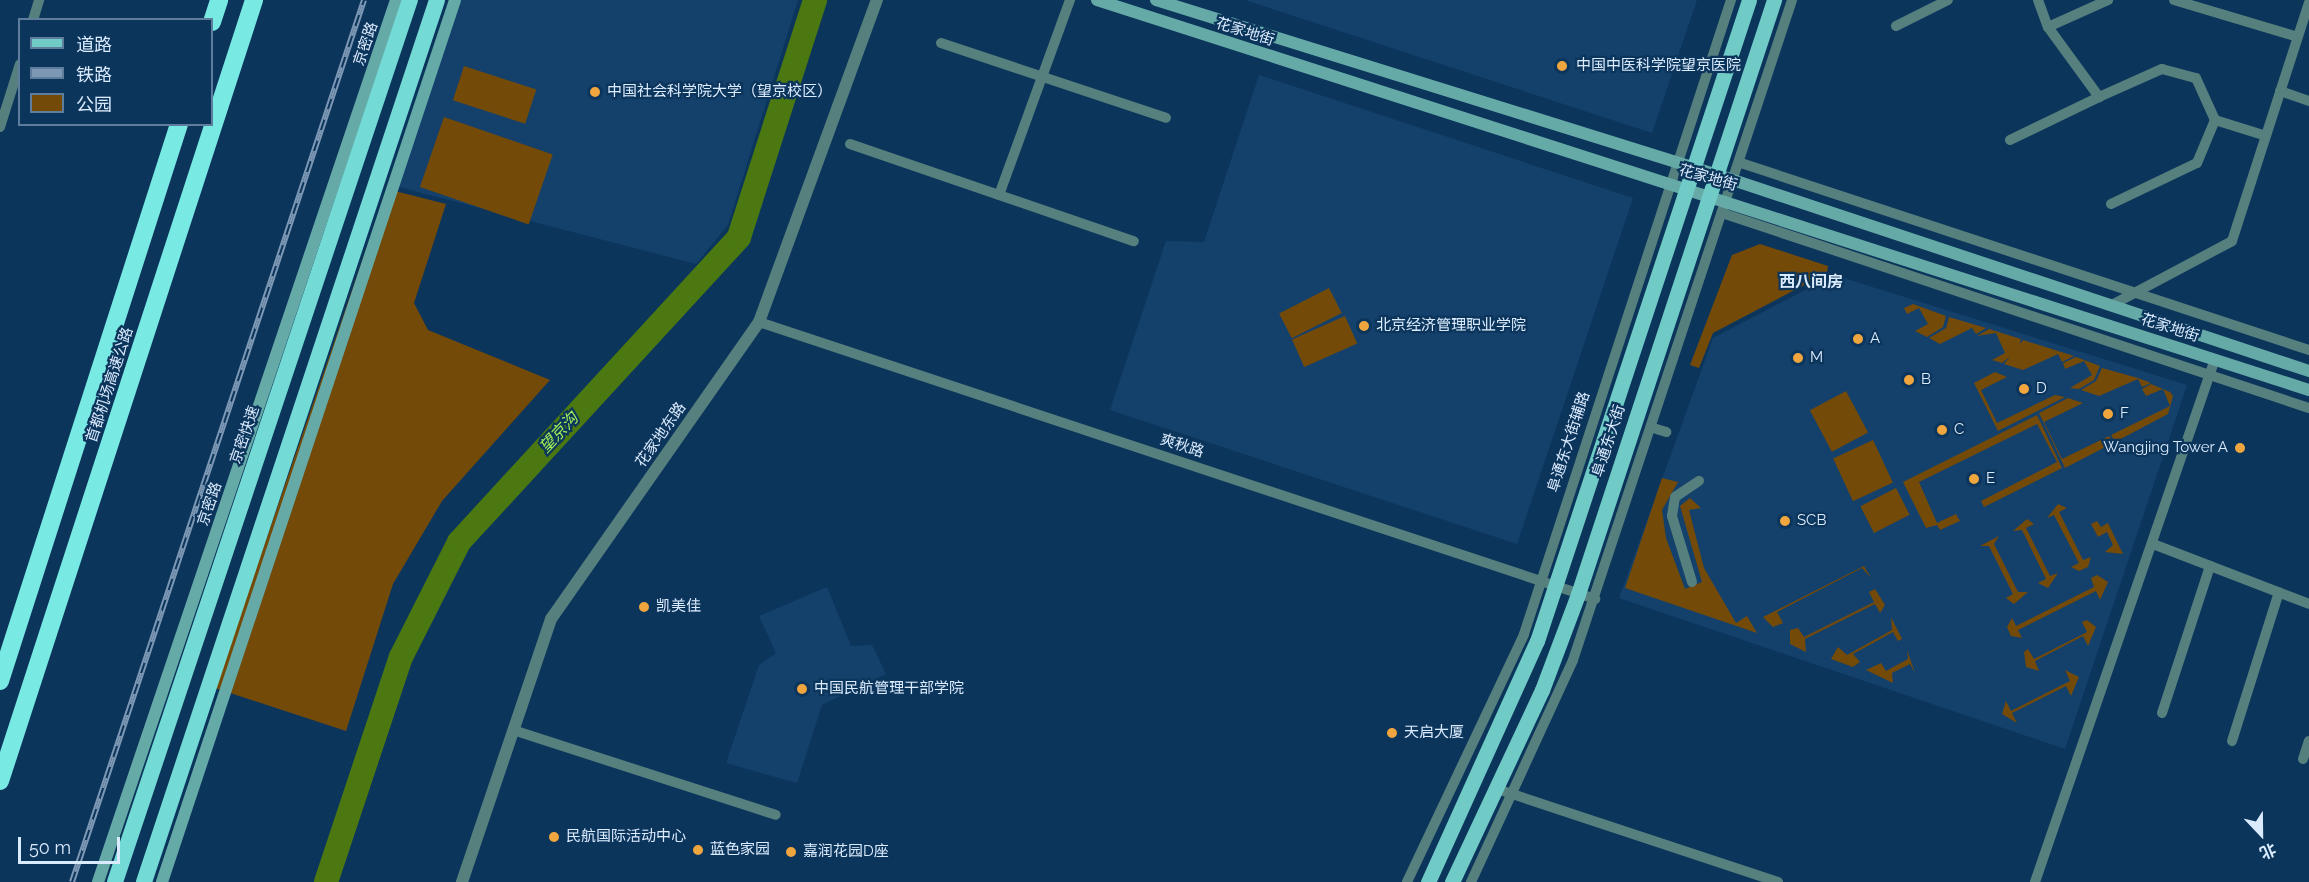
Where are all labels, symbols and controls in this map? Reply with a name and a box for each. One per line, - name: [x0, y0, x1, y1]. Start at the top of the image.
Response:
- street label: 花家地街: [1214, 14, 1276, 50]
- legend: [18, 18, 213, 126]
- street label: 京密路: [350, 20, 382, 68]
- text: 道路: [76, 34, 112, 55]
- marker: 中国中医科学院望京医院: [1553, 57, 1571, 75]
- place label: 中国中医科学院望京医院: [1576, 57, 1741, 75]
- text: 铁路: [76, 64, 112, 85]
- place label: 中国社会科学院大学（望京校区）: [607, 83, 832, 101]
- marker: 中国社会科学院大学（望京校区）: [588, 85, 602, 99]
- text: 公园: [76, 94, 112, 115]
- street label: 花家地街: [1677, 161, 1739, 195]
- district label: 西八间房: [1779, 272, 1843, 292]
- street label: 花家地街: [2139, 310, 2201, 346]
- place label: 北京经济管理职业学院: [1376, 317, 1526, 335]
- marker: 北京经济管理职业学院: [1357, 319, 1371, 333]
- street label: 首都机场高速公路: [83, 325, 137, 445]
- place label: A: [1870, 330, 1880, 348]
- marker: A: [1851, 332, 1865, 346]
- place label: M: [1810, 349, 1823, 367]
- marker: M: [1791, 351, 1805, 365]
- place label: B: [1921, 371, 1931, 389]
- marker: B: [1902, 373, 1916, 387]
- place label: D: [2036, 380, 2047, 398]
- marker: D: [2017, 382, 2031, 396]
- street label: 阜通东大街辅路: [1544, 389, 1594, 495]
- street label: 花家地东路: [632, 399, 690, 471]
- street label: 阜通东大街: [1589, 403, 1629, 479]
- street label: 京密快速: [227, 404, 263, 466]
- place label: F: [2120, 405, 2129, 423]
- marker: F: [2101, 407, 2115, 421]
- water label: 望京沟: [536, 409, 582, 457]
- place label: C: [1954, 421, 1964, 439]
- marker: C: [1935, 423, 1949, 437]
- street label: 爽秋路: [1158, 430, 1206, 462]
- place label: Wangjing Tower A: [2102, 439, 2228, 457]
- marker: Wangjing Tower A: [2233, 441, 2247, 455]
- place label: E: [1986, 470, 1995, 488]
- marker: E: [1967, 472, 1981, 486]
- street label: 京密路: [194, 480, 226, 528]
- place label: SCB: [1797, 512, 1826, 530]
- marker: SCB: [1778, 514, 1792, 528]
- place label: 凯美佳: [656, 598, 701, 616]
- marker: 凯美佳: [637, 600, 651, 614]
- place label: 中国民航管理干部学院: [814, 680, 964, 698]
- marker: 中国民航管理干部学院: [795, 682, 809, 696]
- place label: 天启大厦: [1404, 724, 1464, 742]
- marker: 天启大厦: [1385, 726, 1399, 740]
- north arrow: [2231, 804, 2291, 864]
- scale bar: [21, 825, 123, 863]
- place label: 民航国际活动中心: [566, 828, 686, 846]
- marker: 民航国际活动中心: [547, 830, 561, 844]
- text: 50 m: [29, 837, 71, 858]
- text: 北: [2257, 839, 2279, 863]
- place label: 蓝色家园: [710, 841, 770, 859]
- marker: 蓝色家园: [691, 843, 705, 857]
- place label: 嘉润花园D座: [803, 843, 889, 861]
- marker: 嘉润花园D座: [784, 845, 798, 859]

